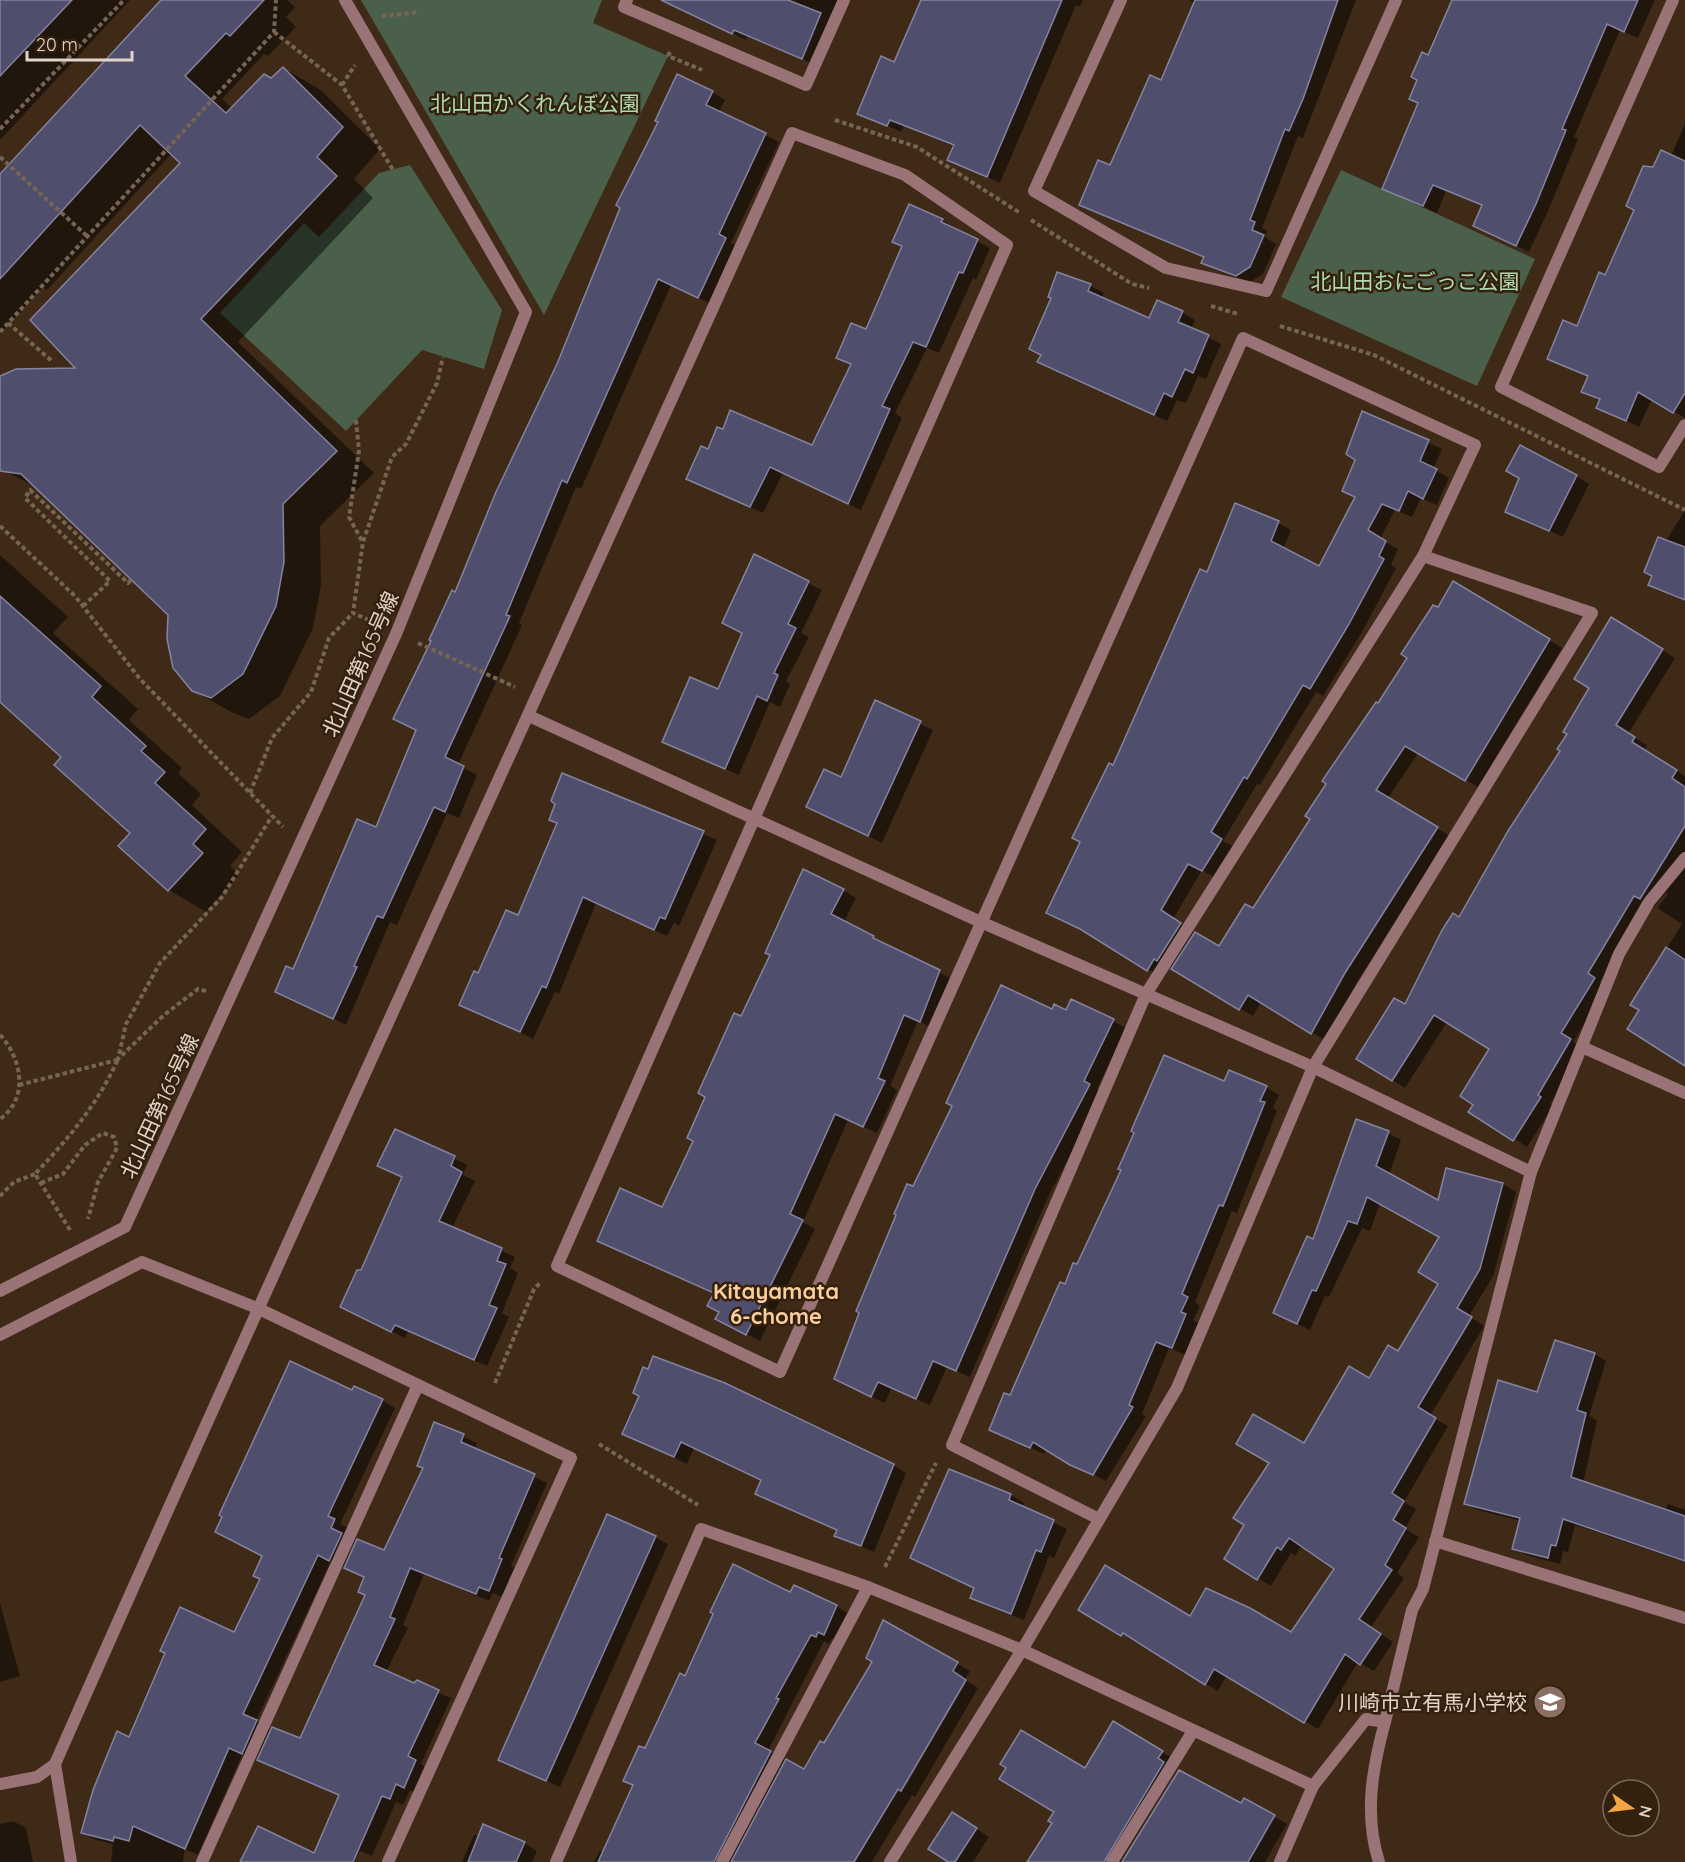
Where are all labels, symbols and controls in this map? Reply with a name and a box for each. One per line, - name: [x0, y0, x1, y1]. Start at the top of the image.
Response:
- scale bar: [27, 24, 132, 62]
- text: 20 m: [36, 33, 78, 56]
- park label: 北山田かくれんぼ公園: [430, 90, 640, 116]
- park label: 北山田おにごっこ公園: [1310, 268, 1520, 294]
- street label: 北山田第165号線: [316, 587, 404, 741]
- street label: 北山田第165号線: [114, 1030, 204, 1182]
- district label: Kitayamata 6-chome: [713, 1277, 839, 1330]
- school or university icon: 川崎市立有馬小学校: [1532, 1684, 1568, 1720]
- place label: 川崎市立有馬小学校: [1338, 1689, 1527, 1715]
- north arrow: [1601, 1778, 1661, 1838]
- text: N: [1634, 1804, 1657, 1820]

